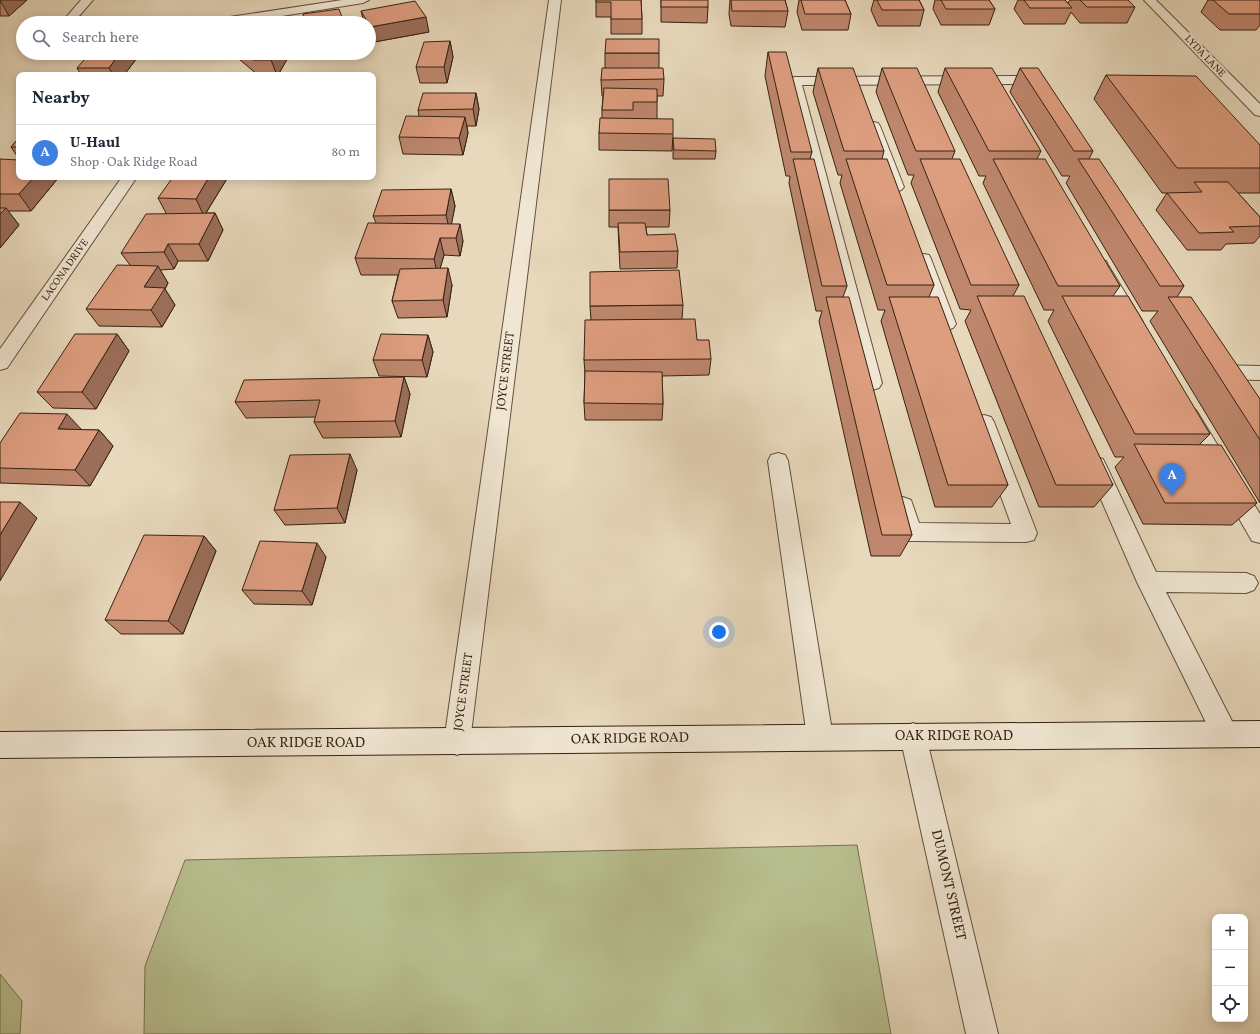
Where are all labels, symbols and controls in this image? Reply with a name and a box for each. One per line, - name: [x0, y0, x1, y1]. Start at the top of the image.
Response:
- search box: [16, 16, 376, 60]
- icon: search: [30, 27, 52, 49]
- text: Search here: [62, 28, 139, 49]
- street label: LYDA LANE: [1181, 32, 1229, 80]
- text: Nearby: [32, 87, 90, 110]
- text: U-Haul: [70, 133, 120, 154]
- text: A: [40, 144, 50, 162]
- text: 80 m: [331, 144, 360, 162]
- text: Shop · Oak Ridge Road: [70, 154, 198, 172]
- street label: LACONA DRIVE: [38, 236, 92, 304]
- street label: JOYCE STREET: [493, 331, 519, 411]
- pin: A: [1159, 463, 1185, 496]
- your location: [709, 622, 729, 642]
- street label: JOYCE STREET: [451, 652, 477, 732]
- street label: OAK RIDGE ROAD: [895, 727, 1013, 746]
- street label: OAK RIDGE ROAD: [571, 728, 689, 750]
- street label: OAK RIDGE ROAD: [247, 734, 365, 753]
- street label: DUMONT STREET: [926, 828, 970, 942]
- map controls: [1212, 914, 1248, 1022]
- button: +: [1212, 914, 1248, 950]
- button: −: [1212, 950, 1248, 986]
- button: locate: [1212, 986, 1248, 1022]

